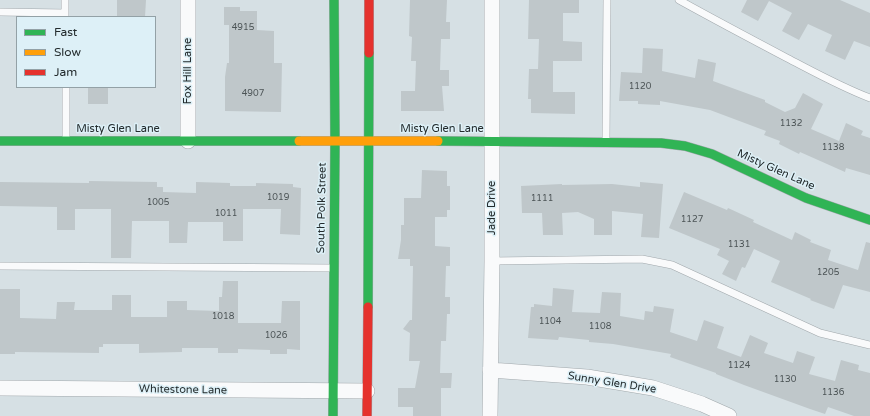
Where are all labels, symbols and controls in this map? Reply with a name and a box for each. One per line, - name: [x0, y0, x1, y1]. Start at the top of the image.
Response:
- legend: [16, 16, 156, 88]
- house number: 4915: [232, 23, 254, 33]
- text: Fast: [54, 25, 77, 39]
- street label: Fox Hill Lane: [181, 38, 195, 104]
- text: Slow: [54, 45, 81, 59]
- text: Jam: [54, 65, 77, 79]
- house number: 1120: [629, 82, 651, 92]
- house number: 4907: [242, 89, 264, 99]
- house number: 1132: [780, 119, 802, 129]
- street label: Misty Glen Lane: [76, 122, 160, 136]
- street label: Misty Glen Lane: [400, 122, 484, 136]
- house number: 1138: [822, 143, 844, 153]
- street label: Misty Glen Lane: [735, 147, 817, 193]
- street label: South Polk Street: [315, 162, 329, 254]
- street label: Jade Drive: [485, 181, 499, 235]
- house number: 1019: [267, 193, 289, 203]
- house number: 1111: [531, 194, 553, 204]
- house number: 1005: [147, 198, 169, 208]
- house number: 1011: [215, 209, 237, 219]
- house number: 1127: [681, 215, 703, 225]
- house number: 1131: [728, 240, 750, 250]
- house number: 1205: [817, 268, 839, 278]
- house number: 1018: [212, 312, 234, 322]
- house number: 1104: [539, 317, 561, 327]
- house number: 1108: [589, 322, 611, 332]
- house number: 1026: [265, 331, 287, 341]
- house number: 1124: [728, 361, 750, 371]
- street label: Sunny Glen Drive: [567, 369, 657, 397]
- house number: 1130: [774, 375, 796, 385]
- street label: Whitestone Lane: [139, 383, 227, 397]
- house number: 1136: [822, 388, 844, 398]

